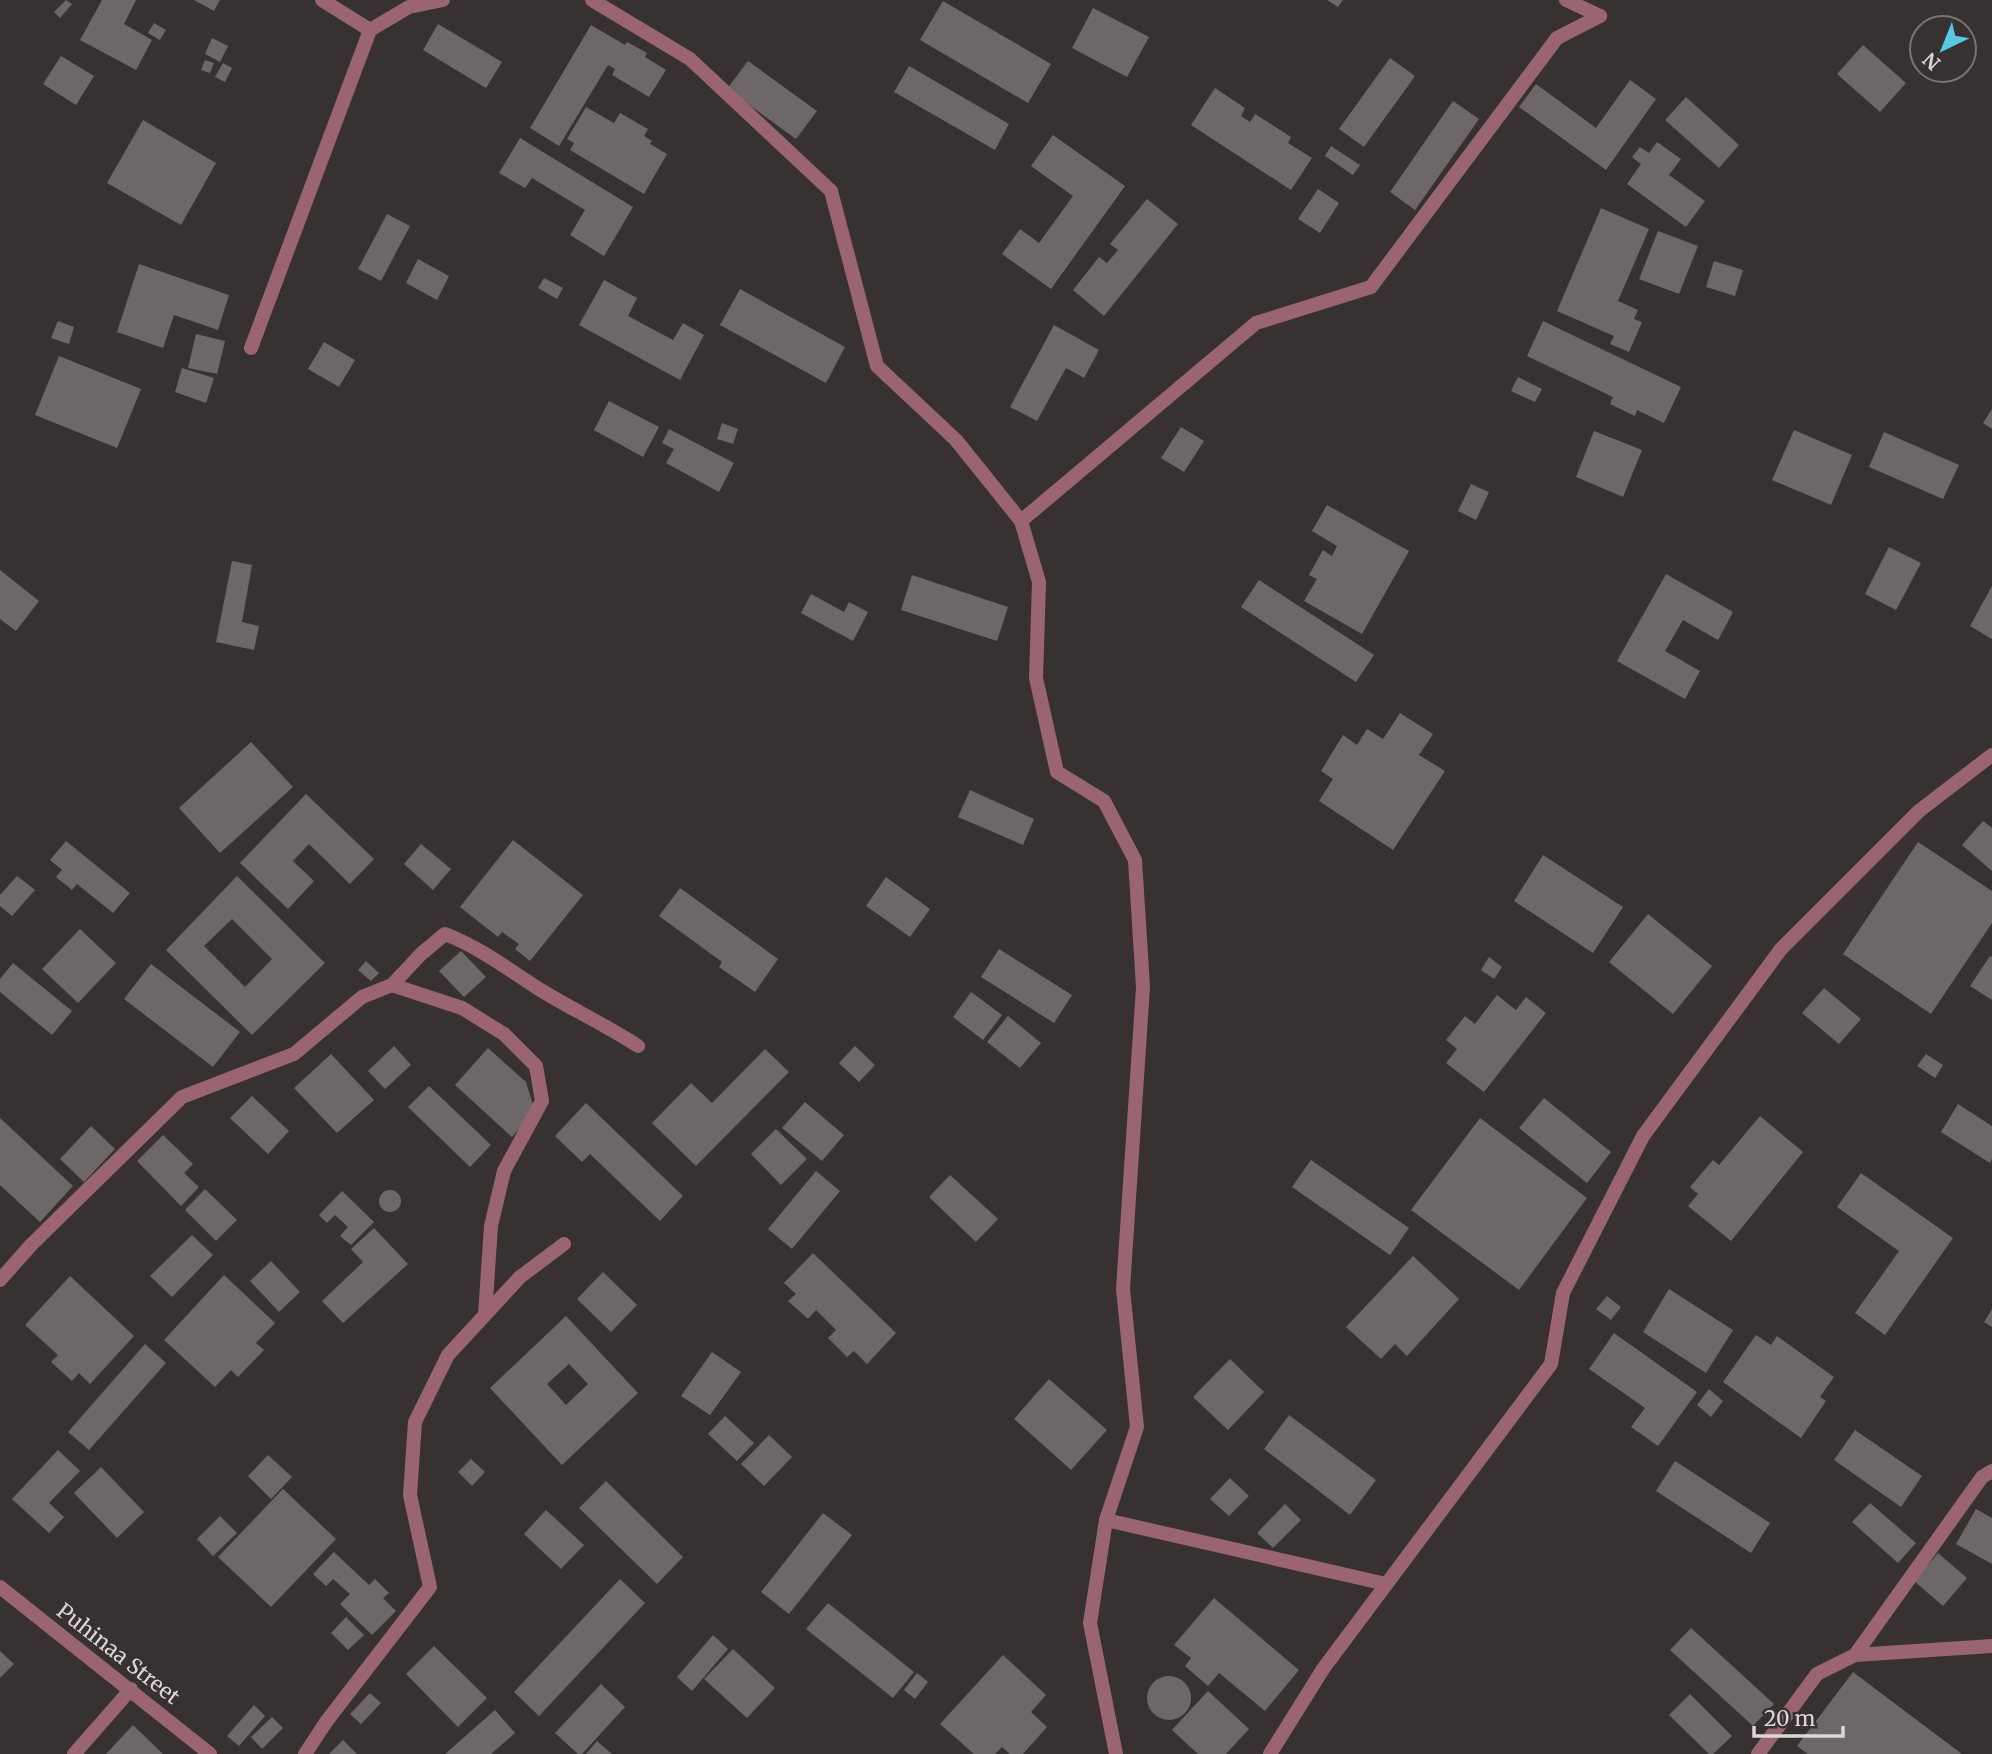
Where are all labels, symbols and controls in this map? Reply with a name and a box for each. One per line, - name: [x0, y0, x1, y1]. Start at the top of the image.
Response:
- north arrow: [1908, 14, 1978, 84]
- text: N: [1918, 48, 1945, 75]
- street label: Puhinaa Street: [51, 1597, 185, 1710]
- scale bar: [1754, 1694, 1843, 1738]
- text: 20 m: [1764, 1705, 1816, 1732]

